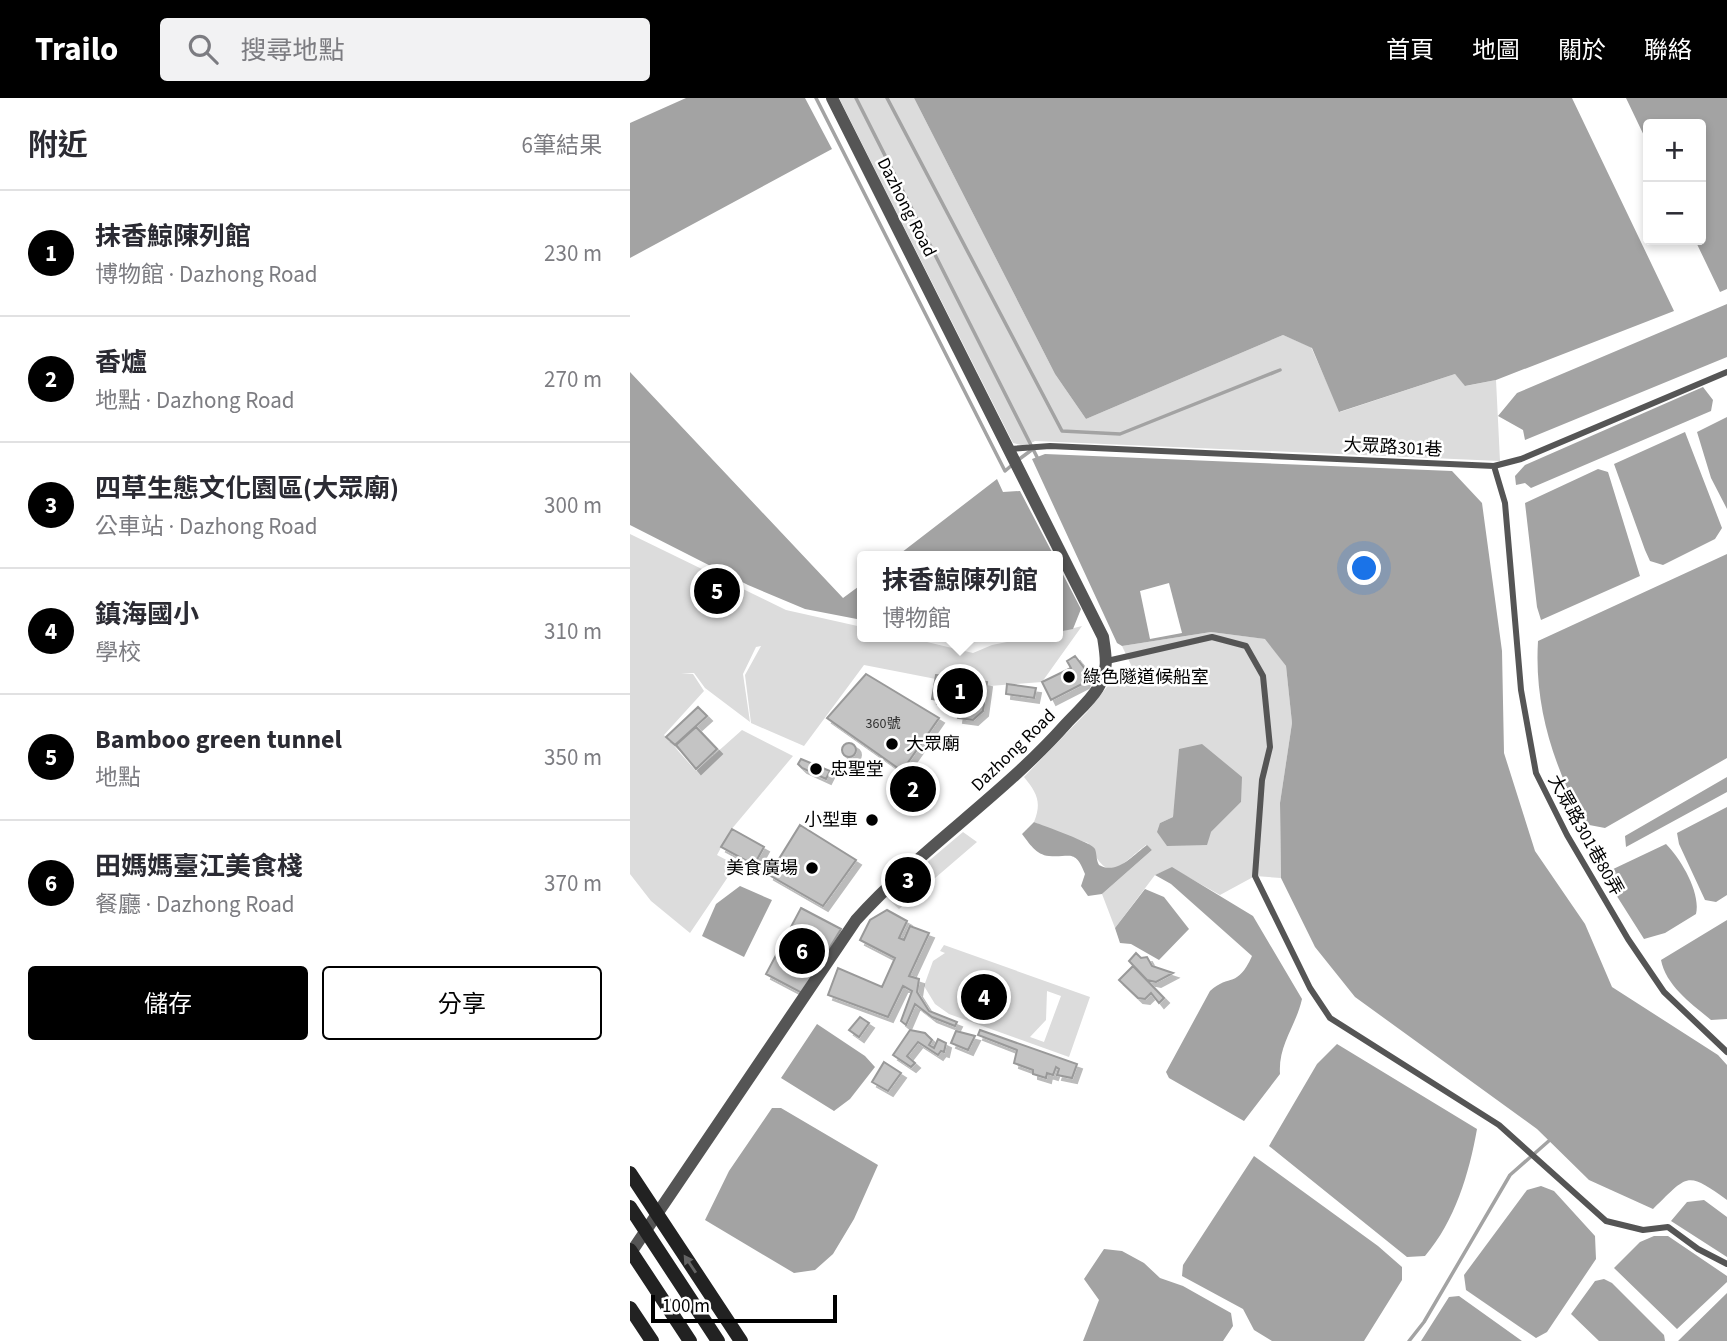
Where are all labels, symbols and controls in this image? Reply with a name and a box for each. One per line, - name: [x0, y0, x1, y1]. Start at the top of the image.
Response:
- search box: [160, 18, 650, 81]
- text: Trailo: [35, 26, 118, 73]
- icon: search: [184, 30, 222, 68]
- text: 搜尋地點: [240, 32, 344, 69]
- text: 首頁: [1386, 33, 1434, 68]
- text: 地圖: [1472, 33, 1520, 68]
- text: 關於: [1558, 33, 1606, 68]
- text: 聯絡: [1644, 33, 1692, 68]
- map controls: [1643, 119, 1706, 245]
- button: +: [1643, 119, 1706, 182]
- text: 附近: [28, 124, 88, 167]
- text: 6筆結果: [522, 129, 602, 162]
- street label: Dazhong Road: [871, 153, 942, 261]
- button: −: [1643, 182, 1706, 245]
- text: 抹香鯨陳列館: [95, 218, 251, 255]
- text: 1: [45, 237, 57, 270]
- text: 230 m: [544, 237, 602, 270]
- text: 博物館 · Dazhong Road: [95, 258, 318, 291]
- text: 香爐: [95, 344, 147, 381]
- text: 2: [45, 363, 57, 396]
- text: 270 m: [544, 363, 602, 396]
- text: 地點 · Dazhong Road: [95, 384, 295, 417]
- street label: 大眾路301巷: [1343, 432, 1443, 463]
- text: 四草生態文化園區(大眾廟): [95, 470, 399, 507]
- text: 3: [45, 489, 57, 522]
- text: 300 m: [544, 489, 602, 522]
- text: 公車站 · Dazhong Road: [95, 510, 318, 543]
- popup: [857, 551, 1063, 642]
- your location: [1347, 551, 1381, 585]
- text: 抹香鯨陳列館: [882, 562, 1038, 599]
- pin: 5: [694, 565, 740, 617]
- text: 鎮海國小: [95, 596, 199, 633]
- text: 博物館: [882, 602, 951, 635]
- text: 4: [45, 615, 57, 648]
- text: 310 m: [544, 615, 602, 648]
- text: 學校: [95, 636, 141, 669]
- pin: 1: [937, 665, 983, 717]
- place label: 綠色隧道候船室: [1083, 665, 1209, 690]
- marker: 綠色隧道候船室: [1061, 669, 1077, 685]
- street label: Dazhong Road: [966, 704, 1061, 797]
- house number: 360號: [866, 714, 900, 734]
- text: Bamboo green tunnel: [95, 721, 342, 758]
- place label: 大眾廟: [906, 732, 960, 757]
- marker: 大眾廟: [884, 736, 900, 752]
- text: 5: [45, 741, 57, 774]
- text: 350 m: [544, 741, 602, 774]
- place label: 忠聖堂: [830, 757, 884, 782]
- text: 地點: [95, 761, 141, 794]
- marker: 忠聖堂: [808, 761, 824, 777]
- pin: 2: [890, 763, 936, 815]
- street label: 大眾路301巷80弄: [1542, 770, 1629, 900]
- place label: 小型車: [804, 808, 858, 833]
- marker: 小型車: [864, 812, 880, 828]
- text: 田媽媽臺江美食棧: [95, 848, 303, 885]
- pin: 3: [885, 854, 931, 906]
- place label: 美食廣場: [726, 856, 798, 881]
- marker: 美食廣場: [804, 860, 820, 876]
- text: 6: [45, 867, 57, 900]
- text: 370 m: [544, 867, 602, 900]
- text: 餐廳 · Dazhong Road: [95, 888, 295, 921]
- pin: 6: [779, 925, 825, 977]
- button: 儲存: [28, 966, 308, 1040]
- button: 分享: [322, 966, 602, 1040]
- pin: 4: [961, 971, 1007, 1023]
- one-way arrow: [684, 1254, 697, 1273]
- scale bar: [651, 1292, 836, 1324]
- text: 100 m: [662, 1293, 710, 1320]

